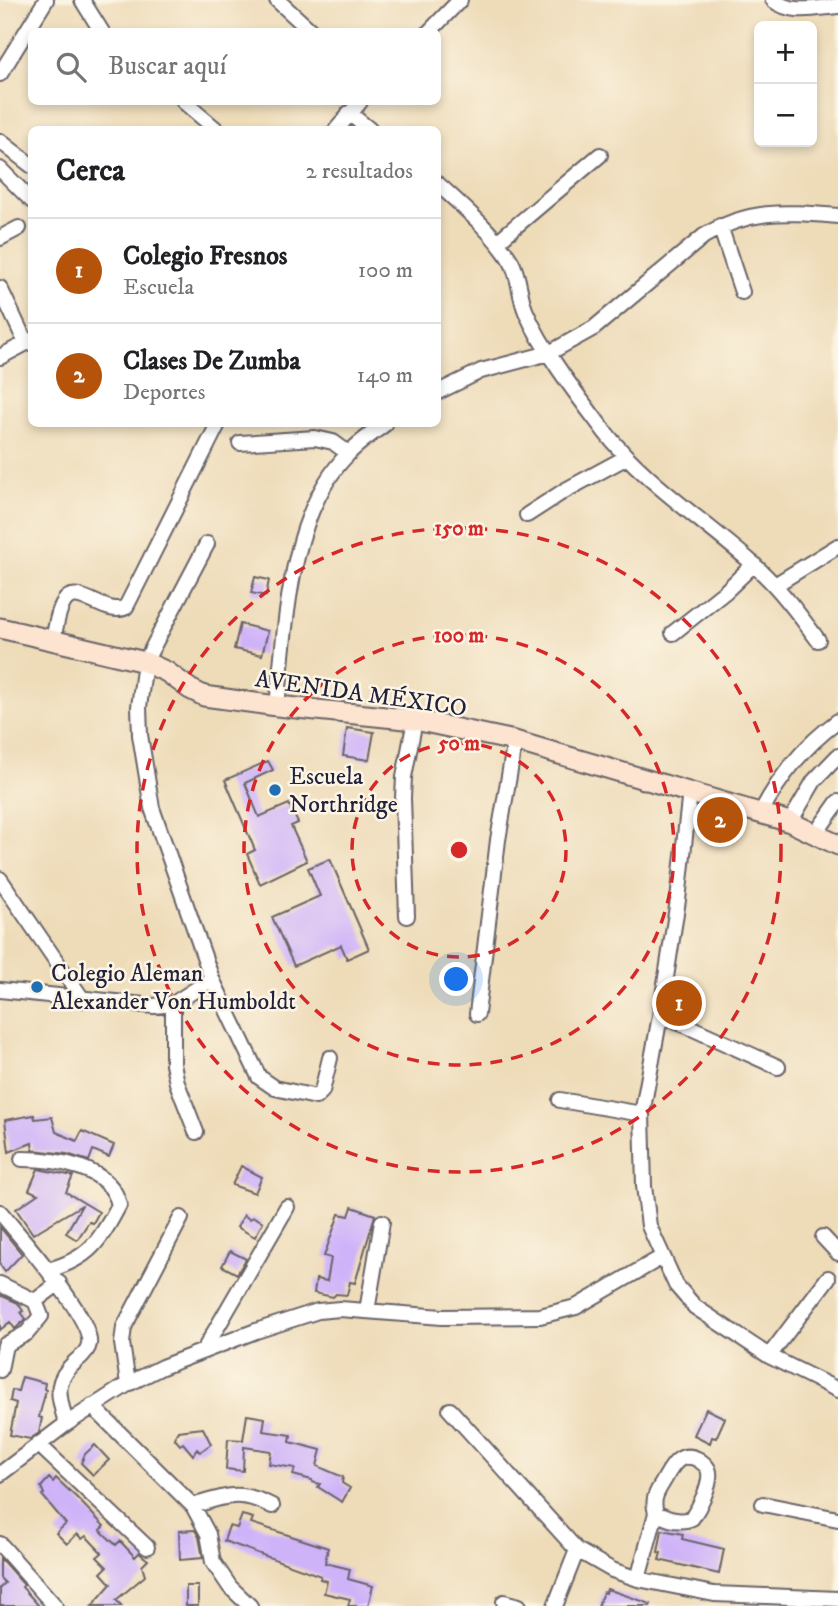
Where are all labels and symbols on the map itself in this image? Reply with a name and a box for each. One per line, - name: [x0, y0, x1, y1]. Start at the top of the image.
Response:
- text: 150 m: [434, 516, 484, 542]
- text: 100 m: [434, 623, 484, 649]
- street label: AVENIDA MÉXICO: [253, 664, 469, 724]
- text: 50 m: [437, 731, 480, 757]
- place label: Escuela Northridge: [289, 762, 398, 820]
- marker: Escuela Northridge: [267, 782, 283, 798]
- pin: 2: [697, 794, 743, 846]
- centre of rings: [447, 838, 471, 862]
- place label: Colegio Aleman Alexander Von Humboldt: [51, 959, 296, 1017]
- your location: [439, 962, 473, 996]
- pin: 1: [656, 977, 702, 1029]
- marker: Colegio Aleman Alexander Von Humboldt: [29, 979, 45, 995]

